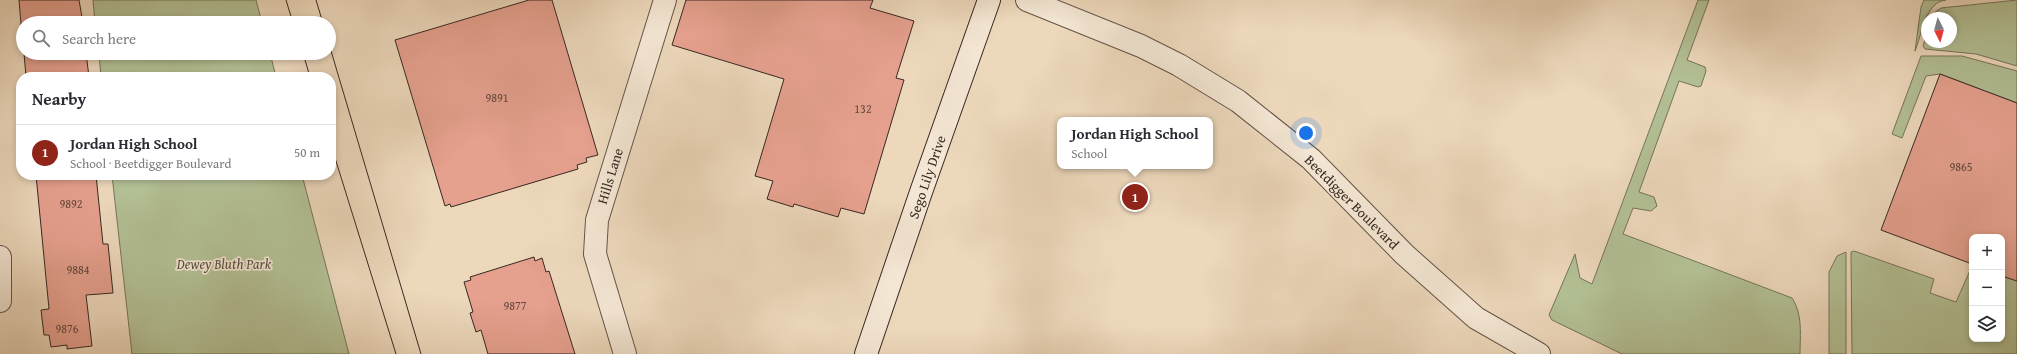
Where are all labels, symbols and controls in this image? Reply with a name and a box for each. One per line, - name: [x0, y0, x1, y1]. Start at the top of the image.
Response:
- north arrow: [1921, 12, 1957, 48]
- search box: [16, 16, 336, 60]
- icon: search: [30, 27, 52, 49]
- text: Search here: [62, 28, 136, 49]
- text: Nearby: [32, 86, 86, 111]
- house number: 9891: [485, 89, 509, 106]
- house number: 132: [854, 100, 872, 117]
- popup: [1057, 117, 1213, 169]
- text: Jordan High School: [1071, 123, 1199, 144]
- your location: [1296, 123, 1316, 143]
- street label: Sego Lily Drive: [903, 132, 951, 221]
- text: Jordan High School: [70, 133, 198, 154]
- text: 1: [42, 143, 48, 162]
- text: 50 m: [294, 143, 320, 162]
- text: School: [1071, 144, 1107, 163]
- street label: Hills Lane: [592, 145, 628, 206]
- street label: Beetdigger Boulevard: [1300, 150, 1404, 254]
- text: School · Beetdigger Boulevard: [70, 154, 231, 173]
- house number: 9865: [1949, 158, 1973, 175]
- pin: 1: [1122, 182, 1148, 212]
- house number: 9892: [59, 195, 83, 212]
- map controls: [1969, 234, 2005, 342]
- button: +: [1969, 234, 2005, 270]
- park label: Dewey Bluth Park: [176, 254, 272, 274]
- house number: 9884: [66, 261, 90, 278]
- button: −: [1969, 270, 2005, 306]
- house number: 9877: [503, 297, 527, 314]
- button: layers: [1969, 306, 2005, 342]
- house number: 9876: [55, 320, 79, 337]

